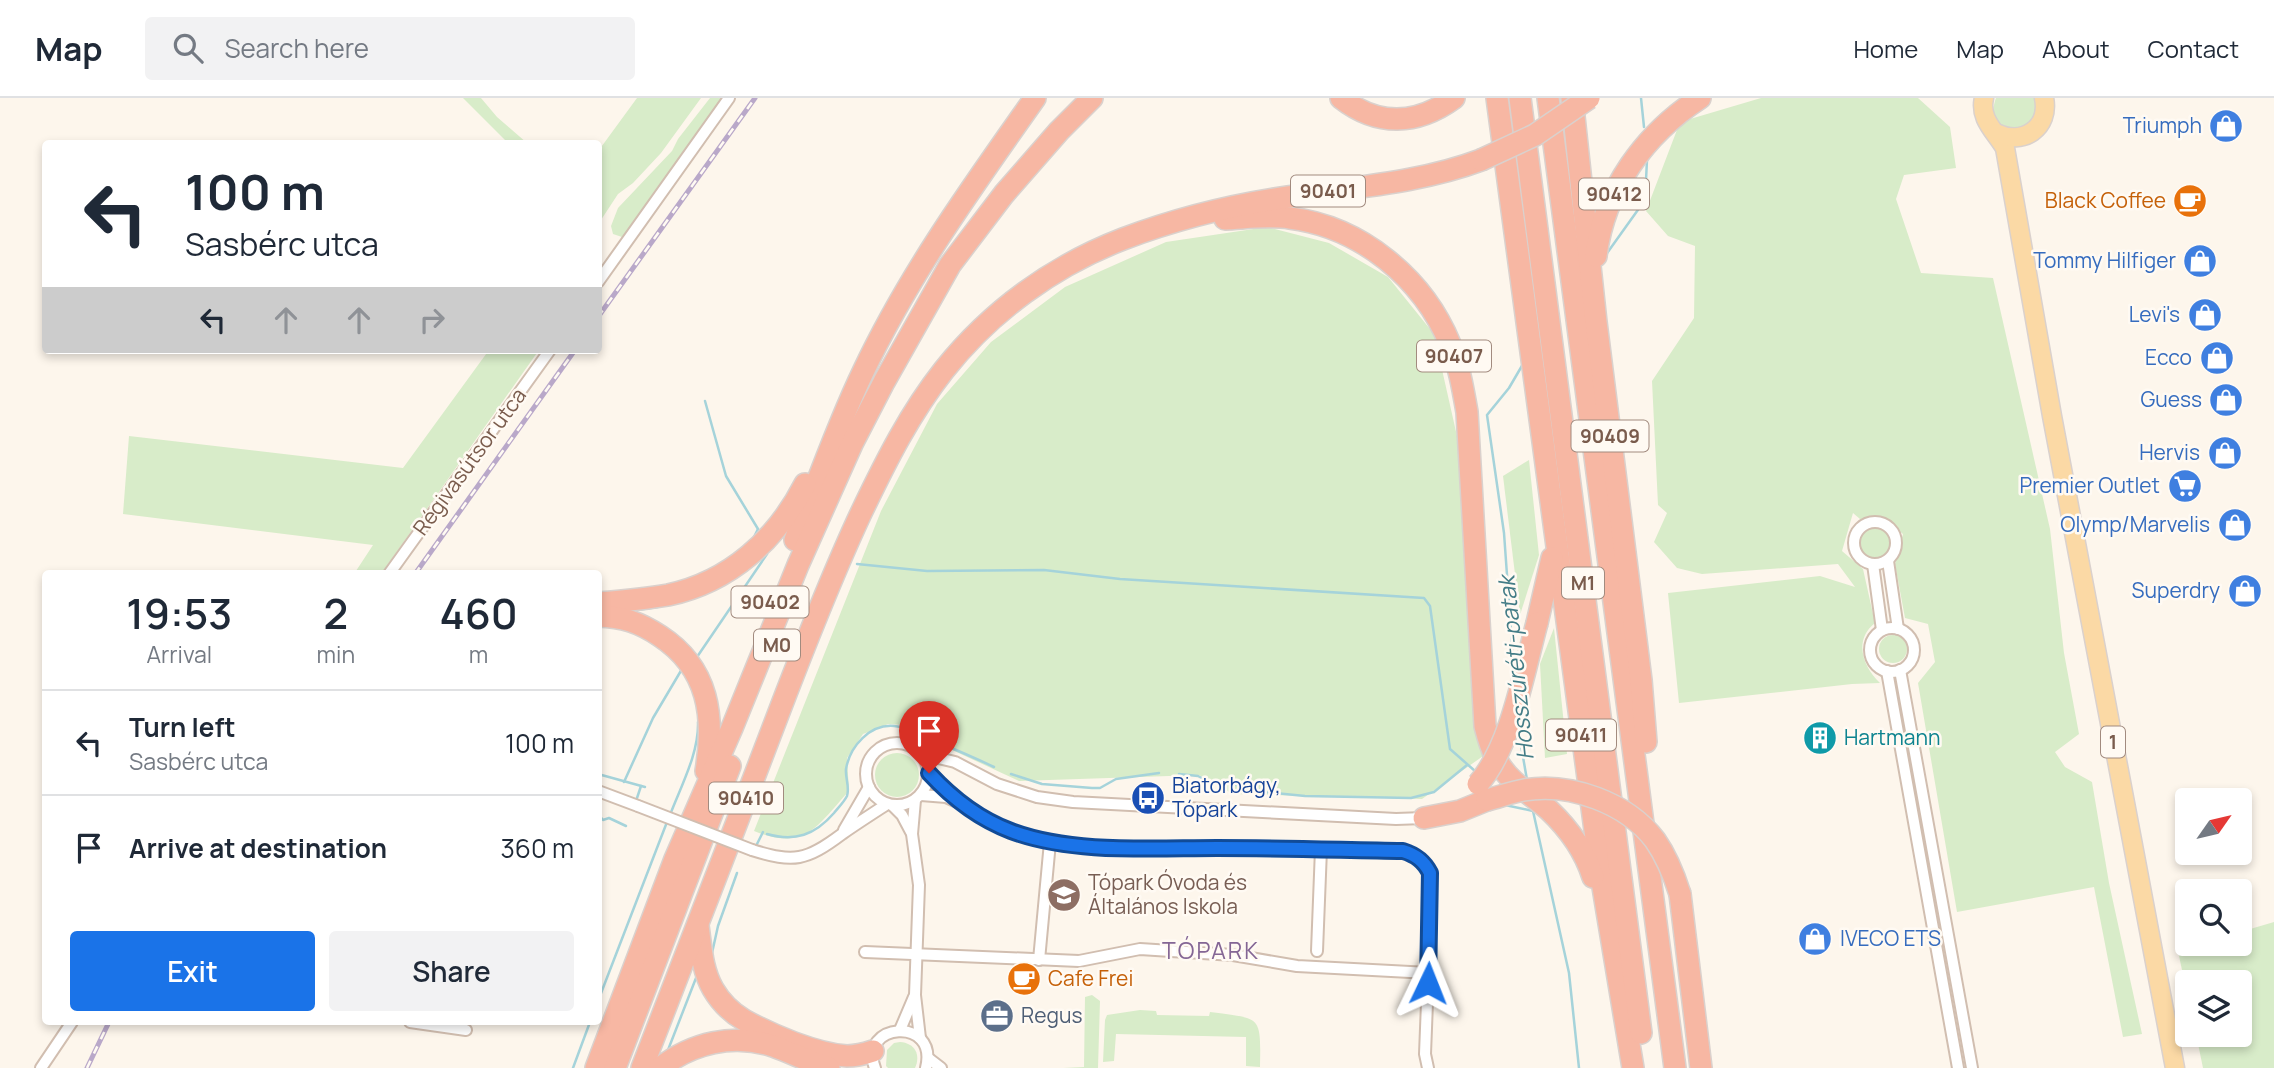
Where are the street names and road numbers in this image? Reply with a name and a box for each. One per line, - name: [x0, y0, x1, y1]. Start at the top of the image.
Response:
- road number: 90401: [1291, 176, 1365, 206]
- road number: 90412: [1579, 178, 1649, 209]
- road number: 90407: [1417, 340, 1491, 372]
- street label: Régivasútsor utca: [406, 382, 532, 541]
- road number: 90409: [1572, 420, 1648, 452]
- road number: M1: [1562, 568, 1604, 598]
- road number: 90402: [732, 587, 808, 618]
- road number: M0: [754, 630, 800, 660]
- road number: 90411: [1546, 720, 1616, 750]
- road number: 1: [2101, 726, 2125, 758]
- road number: 90410: [709, 782, 783, 814]

